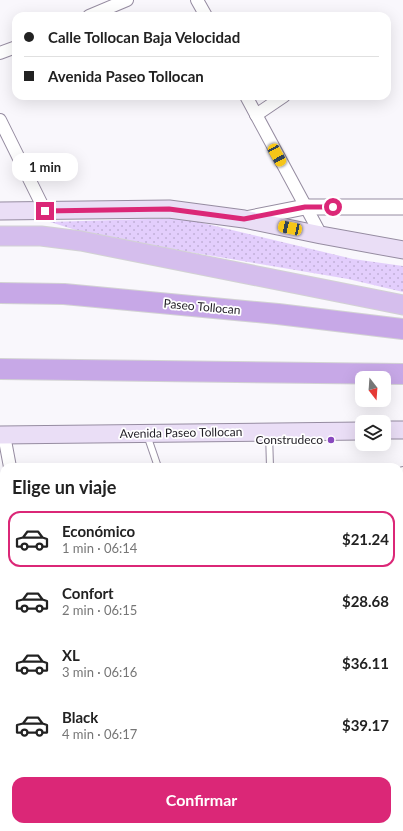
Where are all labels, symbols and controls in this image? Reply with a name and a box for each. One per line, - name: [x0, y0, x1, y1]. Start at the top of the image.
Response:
- text: Calle Tollocan Baja Velocidad: [48, 28, 240, 46]
- text: Avenida Paseo Tollocan: [48, 67, 204, 85]
- car: [266, 142, 288, 168]
- callout: 1 min: [12, 153, 78, 181]
- text: 1 min: [29, 159, 61, 175]
- route start: [324, 198, 342, 216]
- route end: [36, 202, 54, 220]
- car: [277, 220, 303, 236]
- street label: Paseo Tollocan: [163, 296, 241, 317]
- north arrow: [355, 371, 391, 407]
- map controls: [355, 371, 391, 451]
- button: layers: [355, 415, 391, 451]
- street label: Avenida Paseo Tollocan: [120, 424, 242, 441]
- place label: Construdeco: [256, 432, 323, 447]
- marker: Construdeco: [326, 435, 336, 445]
- text: Elige un viaje: [12, 476, 116, 498]
- icon: car: [14, 521, 50, 557]
- text: Económico: [62, 522, 135, 540]
- text: $21.24: [342, 530, 389, 548]
- text: 1 min · 06:14: [62, 540, 137, 556]
- icon: car: [14, 583, 50, 619]
- text: Confort: [62, 584, 114, 602]
- text: $28.68: [342, 592, 389, 610]
- text: 2 min · 06:15: [62, 602, 137, 618]
- icon: car: [14, 645, 50, 681]
- text: XL: [62, 646, 80, 664]
- text: $36.11: [342, 654, 389, 672]
- text: 3 min · 06:16: [62, 664, 137, 680]
- icon: car: [14, 707, 50, 743]
- text: Black: [62, 708, 98, 726]
- text: $39.17: [342, 716, 389, 734]
- text: 4 min · 06:17: [62, 726, 137, 742]
- button: Confirmar: [12, 777, 391, 823]

